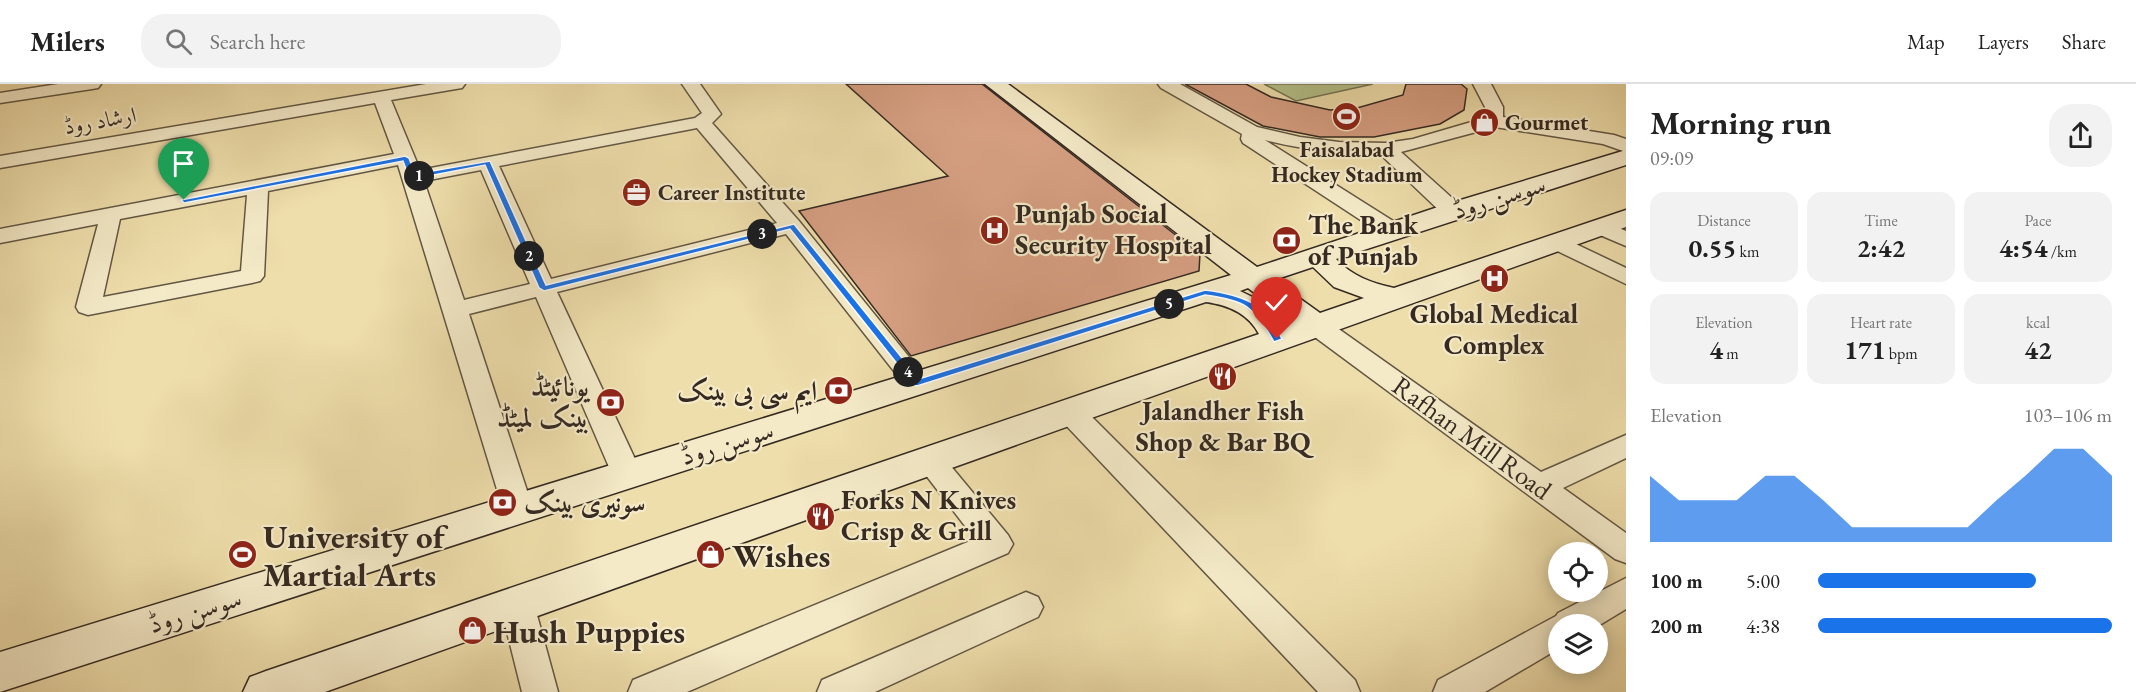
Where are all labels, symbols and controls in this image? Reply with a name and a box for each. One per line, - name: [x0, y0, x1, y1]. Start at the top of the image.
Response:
- search box: [141, 14, 561, 68]
- text: Milers: [30, 23, 105, 59]
- icon: search: [162, 25, 195, 58]
- text: Search here: [210, 27, 305, 56]
- text: Map: [1907, 28, 1945, 55]
- text: Layers: [1978, 28, 2029, 55]
- text: Share: [2062, 28, 2106, 55]
- street label: ارشاد روڈ: [62, 100, 138, 141]
- sports icon: Faisalabad Hockey Stadium: [1331, 101, 1363, 133]
- text: Morning run: [1650, 101, 1832, 144]
- button: share: [2049, 104, 2112, 167]
- shop icon: Gourmet: [1468, 106, 1500, 138]
- place label: Gourmet: [1505, 108, 1589, 137]
- place label: Faisalabad Hockey Stadium: [1271, 135, 1423, 189]
- pin: [158, 138, 209, 200]
- text: 09:09: [1650, 145, 1693, 171]
- icon: arrive: [167, 147, 200, 180]
- pin: 1: [404, 161, 434, 191]
- text: 1: [415, 165, 423, 186]
- street label: سوسن روڈ: [1448, 166, 1550, 228]
- office icon: Career Institute: [621, 176, 653, 208]
- place label: Career Institute: [658, 178, 805, 207]
- place label: Punjab Social Security Hospital: [1015, 196, 1212, 262]
- place label: The Bank of Punjab: [1308, 207, 1420, 273]
- text: Distance: [1697, 210, 1751, 231]
- text: Time: [1864, 210, 1898, 231]
- text: Pace: [2025, 210, 2051, 231]
- hospital icon: Punjab Social Security Hospital: [978, 214, 1010, 246]
- pin: 3: [747, 219, 777, 249]
- text: 3: [758, 223, 766, 244]
- bank icon: The Bank of Punjab: [1271, 225, 1303, 257]
- text: 0.55: [1689, 231, 1736, 265]
- text: 2:42: [1857, 231, 1905, 265]
- text: 4:54: [1999, 231, 2048, 265]
- pin: 2: [514, 241, 544, 271]
- text: km: [1736, 241, 1759, 262]
- text: /km: [2048, 241, 2077, 262]
- text: 2: [525, 245, 533, 266]
- hospital icon: Global Medical Complex: [1478, 263, 1510, 295]
- pin: [1251, 277, 1302, 339]
- icon: check: [1260, 286, 1293, 319]
- pin: 5: [1154, 289, 1184, 319]
- text: 5: [1165, 293, 1173, 314]
- place label: Global Medical Complex: [1410, 296, 1579, 362]
- text: Elevation: [1695, 312, 1753, 333]
- text: Heart rate: [1850, 312, 1912, 333]
- text: kcal: [2026, 312, 2050, 333]
- text: 4: [1709, 333, 1723, 367]
- text: 171: [1844, 333, 1886, 367]
- text: 42: [2024, 333, 2052, 367]
- text: m: [1723, 343, 1739, 364]
- text: bpm: [1886, 343, 1918, 364]
- pin: 4: [893, 357, 923, 387]
- restaurant icon: Jalandher Fish Shop & Bar BQ: [1207, 360, 1239, 392]
- text: 4: [904, 361, 912, 382]
- street label: Rafhan Mill Road: [1386, 368, 1559, 507]
- place label: یونائیٹڈ بینک لمیٹڈ: [497, 369, 591, 435]
- place label: ایم سی بی بینک: [677, 373, 817, 415]
- bank icon: ایم سی بی بینک: [822, 375, 854, 407]
- bank icon: یونائیٹڈ بینک لمیٹڈ: [594, 387, 626, 419]
- place label: Jalandher Fish Shop & Bar BQ: [1136, 393, 1314, 459]
- text: Elevation: [1650, 402, 1722, 428]
- text: 103–106 m: [2024, 402, 2112, 428]
- street label: سوسن روڈ: [676, 412, 778, 474]
- place label: Forks N Knives Crisp & Grill: [841, 482, 1016, 548]
- place label: سونیری بینک: [524, 485, 646, 520]
- bank icon: سونیری بینک: [487, 487, 519, 519]
- restaurant icon: Forks N Knives Crisp & Grill: [804, 500, 836, 532]
- place label: University of Martial Arts: [263, 515, 449, 596]
- place label: Wishes: [732, 534, 830, 577]
- sports icon: University of Martial Arts: [226, 539, 258, 571]
- shop icon: Wishes: [695, 539, 727, 571]
- map controls: [1548, 542, 1608, 674]
- button: locate: [1548, 542, 1608, 602]
- text: 100 m: [1650, 568, 1703, 594]
- text: 5:00: [1746, 568, 1780, 594]
- street label: سوسن روڈ: [144, 580, 246, 642]
- place label: Hush Puppies: [493, 610, 685, 653]
- text: 200 m: [1650, 613, 1703, 639]
- text: 4:38: [1746, 613, 1780, 639]
- button: layers: [1548, 614, 1608, 674]
- shop icon: Hush Puppies: [456, 615, 488, 647]

